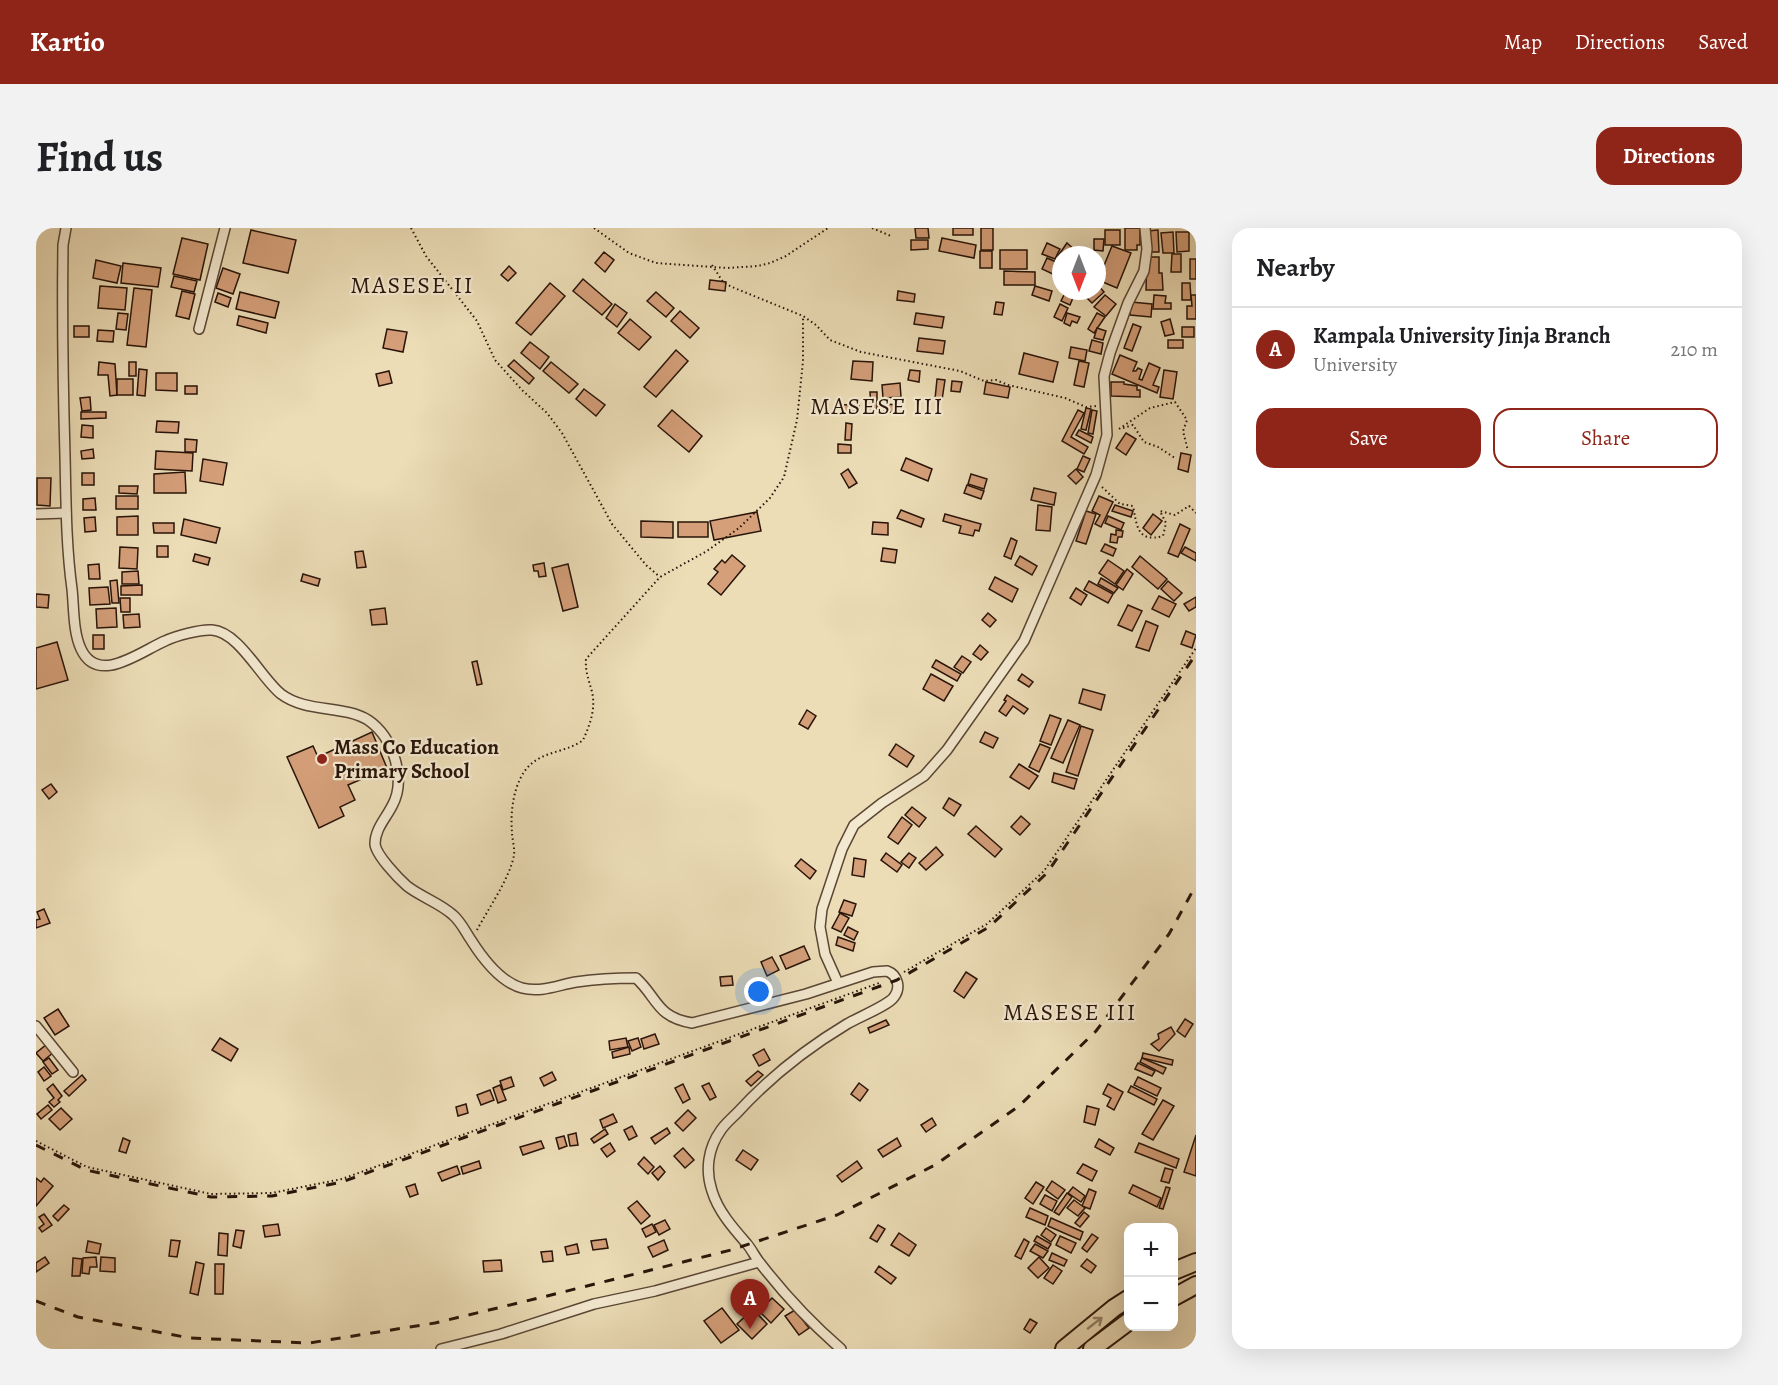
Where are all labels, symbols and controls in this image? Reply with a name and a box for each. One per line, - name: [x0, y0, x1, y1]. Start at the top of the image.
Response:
- text: Kartio: [30, 23, 105, 61]
- text: Map: [1504, 28, 1542, 56]
- text: Directions: [1575, 28, 1665, 56]
- text: Saved: [1698, 28, 1748, 56]
- button: Directions: [1596, 127, 1742, 185]
- text: Find us: [36, 128, 163, 185]
- north arrow: [1052, 246, 1106, 300]
- text: Nearby: [1256, 250, 1335, 285]
- district label: MASESE II: [350, 269, 474, 301]
- text: Kampala University Jinja Branch: [1313, 321, 1611, 351]
- text: A: [1269, 336, 1282, 363]
- text: 210 m: [1670, 336, 1718, 363]
- text: University: [1313, 351, 1397, 378]
- district label: MASESE III: [810, 390, 944, 422]
- button: Save: [1256, 408, 1481, 468]
- button: Share: [1493, 408, 1718, 468]
- place label: Mass Co Education Primary School: [334, 733, 499, 785]
- marker: Mass Co Education Primary School: [315, 752, 329, 766]
- your location: [744, 977, 773, 1006]
- district label: MASESE III: [1003, 996, 1137, 1028]
- map controls: [1124, 1223, 1178, 1331]
- button: +: [1124, 1223, 1178, 1277]
- button: −: [1124, 1277, 1178, 1331]
- pin: A: [730, 1280, 770, 1329]
- one-way arrow: [1087, 1317, 1103, 1330]

